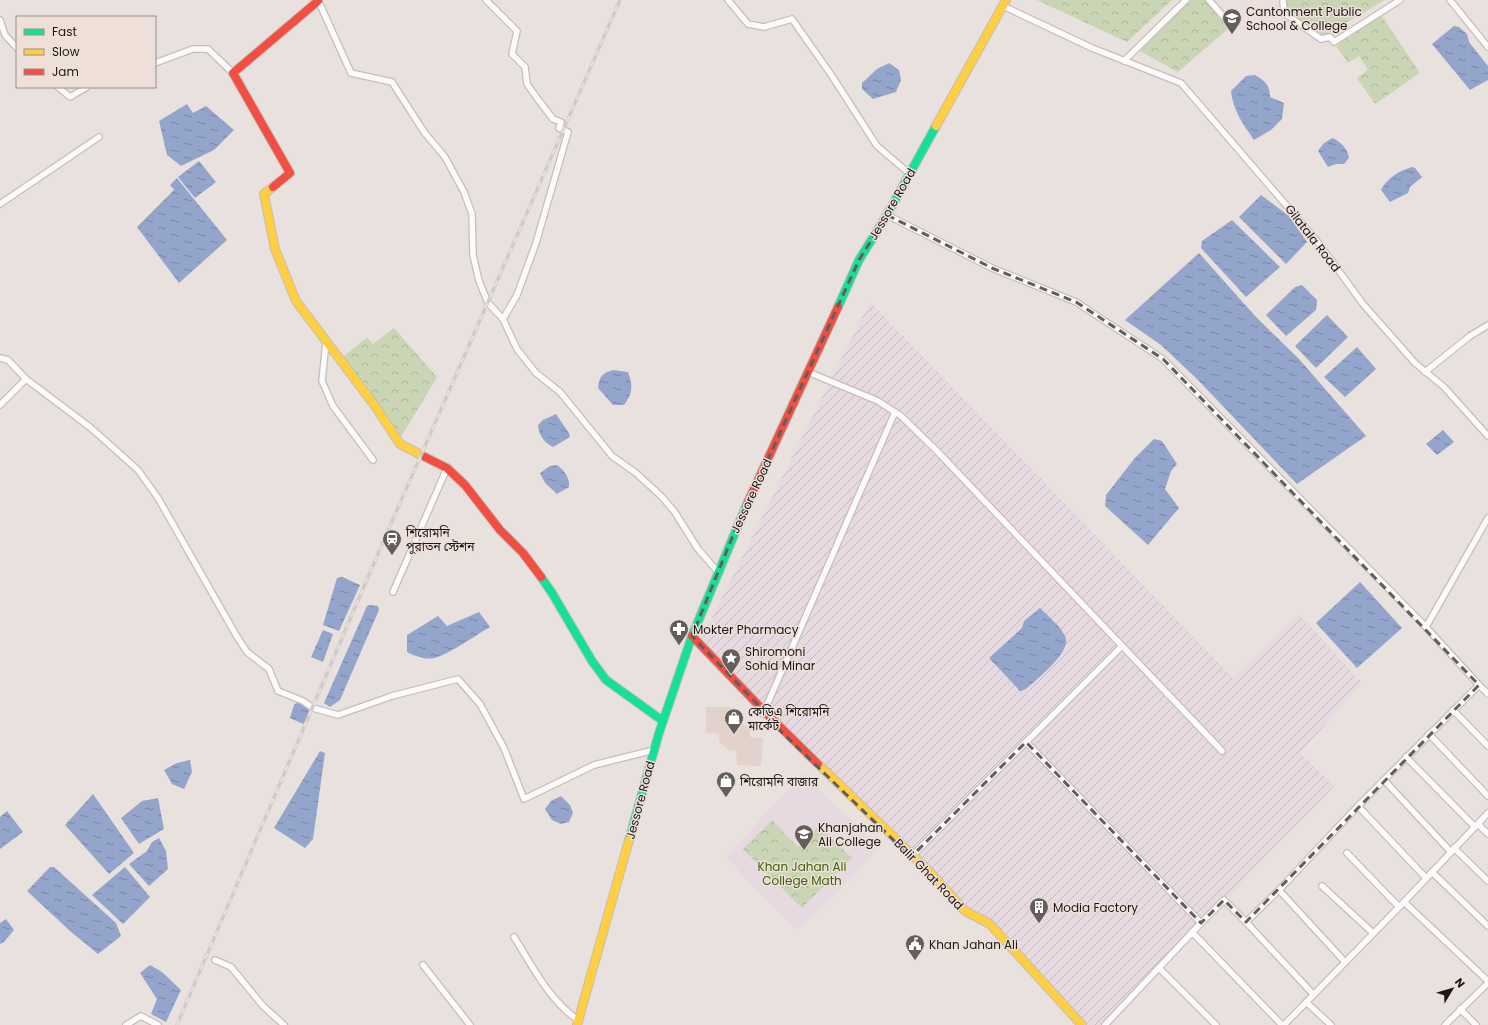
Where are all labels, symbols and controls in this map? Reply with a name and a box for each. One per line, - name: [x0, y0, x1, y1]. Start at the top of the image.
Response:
- place label: Cantonment Public School & College: [1246, 3, 1362, 34]
- school or university icon: Cantonment Public School & College: [1221, 7, 1243, 35]
- legend: [16, 16, 156, 88]
- text: Fast: [52, 23, 77, 40]
- text: Slow: [52, 43, 80, 60]
- text: Jam: [52, 63, 79, 80]
- street label: Jessore Road: [865, 165, 919, 243]
- street label: Gilatala Road: [1281, 201, 1345, 275]
- street label: Jessore Road: [726, 456, 776, 536]
- place label: শিরোমনি পুরাতন স্টেশন: [405, 524, 475, 555]
- station icon: শিরোমনি পুরাতন স্টেশন: [381, 528, 403, 556]
- pharmacy icon: Mokter Pharmacy: [668, 618, 690, 646]
- place label: Mokter Pharmacy: [693, 621, 799, 638]
- place label: Shiromoni Sohid Minar: [745, 643, 816, 674]
- place icon: Shiromoni Sohid Minar: [720, 647, 742, 675]
- place label: কেডিএ শিরোমনি মার্কেট: [747, 703, 830, 734]
- shop icon: কেডিএ শিরোমনি মার্কেট: [723, 707, 745, 735]
- street label: Jessore Road: [621, 759, 659, 841]
- shop icon: শিরোমনি বাজার: [715, 770, 737, 798]
- place label: শিরোমনি বাজার: [739, 773, 819, 790]
- place label: Khanjahan Ali College: [818, 819, 883, 850]
- school or university icon: Khanjahan Ali College: [793, 823, 815, 851]
- street label: Balir Ghat Road: [891, 835, 967, 913]
- park label: Khan Jahan Ali College Math: [757, 858, 847, 889]
- building icon: Modia Factory: [1028, 896, 1050, 924]
- place label: Modia Factory: [1053, 899, 1138, 916]
- public building icon: Khan Jahan Ali: [904, 933, 926, 961]
- place label: Khan Jahan Ali: [929, 936, 1018, 953]
- north arrow: [1432, 969, 1472, 1009]
- text: N: [1451, 975, 1469, 991]

